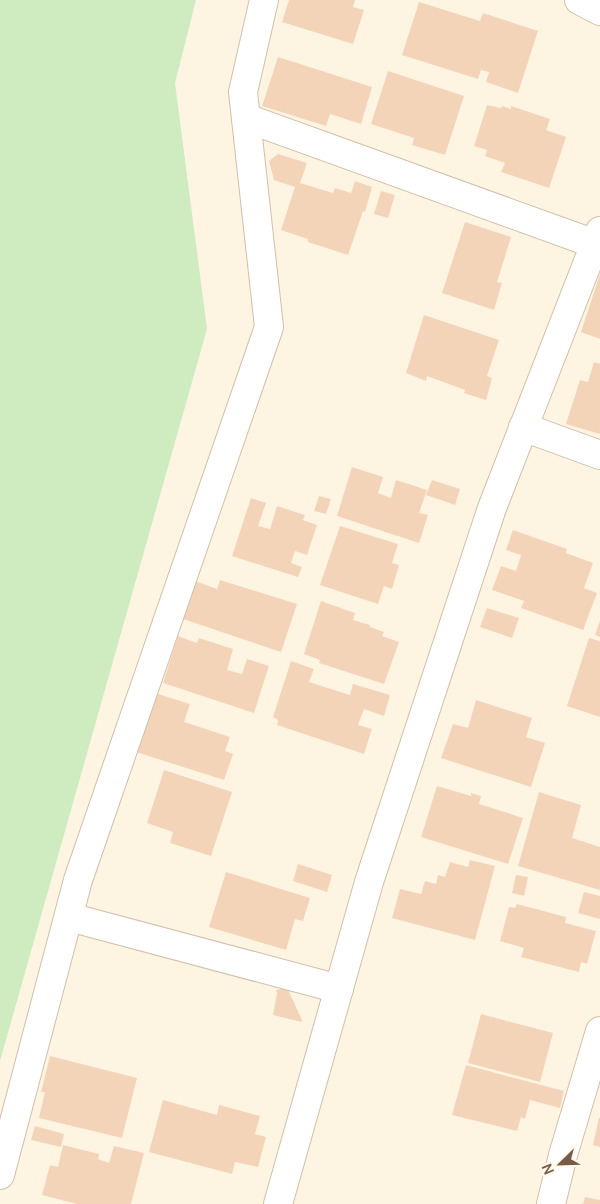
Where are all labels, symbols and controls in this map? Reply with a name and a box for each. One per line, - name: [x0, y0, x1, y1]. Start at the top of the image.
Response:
- north arrow: [535, 1139, 585, 1189]
- text: N: [537, 1161, 558, 1178]

